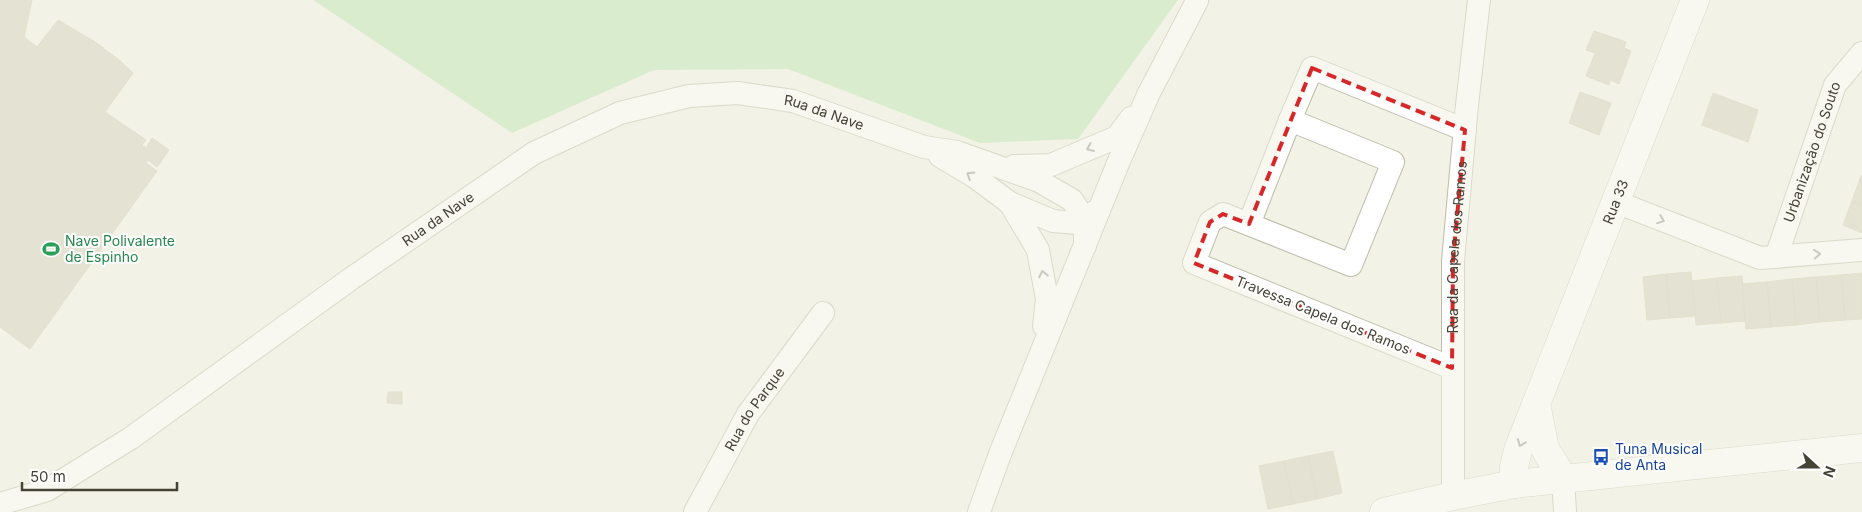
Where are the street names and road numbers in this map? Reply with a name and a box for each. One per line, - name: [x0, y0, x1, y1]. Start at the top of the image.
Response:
- street label: Urbanização do Souto: [1780, 79, 1844, 224]
- street label: Rua da Nave: [783, 91, 866, 133]
- street label: Rua da Capela dos Ramos: [1444, 160, 1470, 333]
- street label: Rua 33: [1599, 177, 1632, 226]
- street label: Rua da Nave: [398, 188, 477, 249]
- street label: Travessa Capela dos Ramos: [1233, 272, 1413, 357]
- street label: Rua do Parque: [721, 364, 788, 454]

